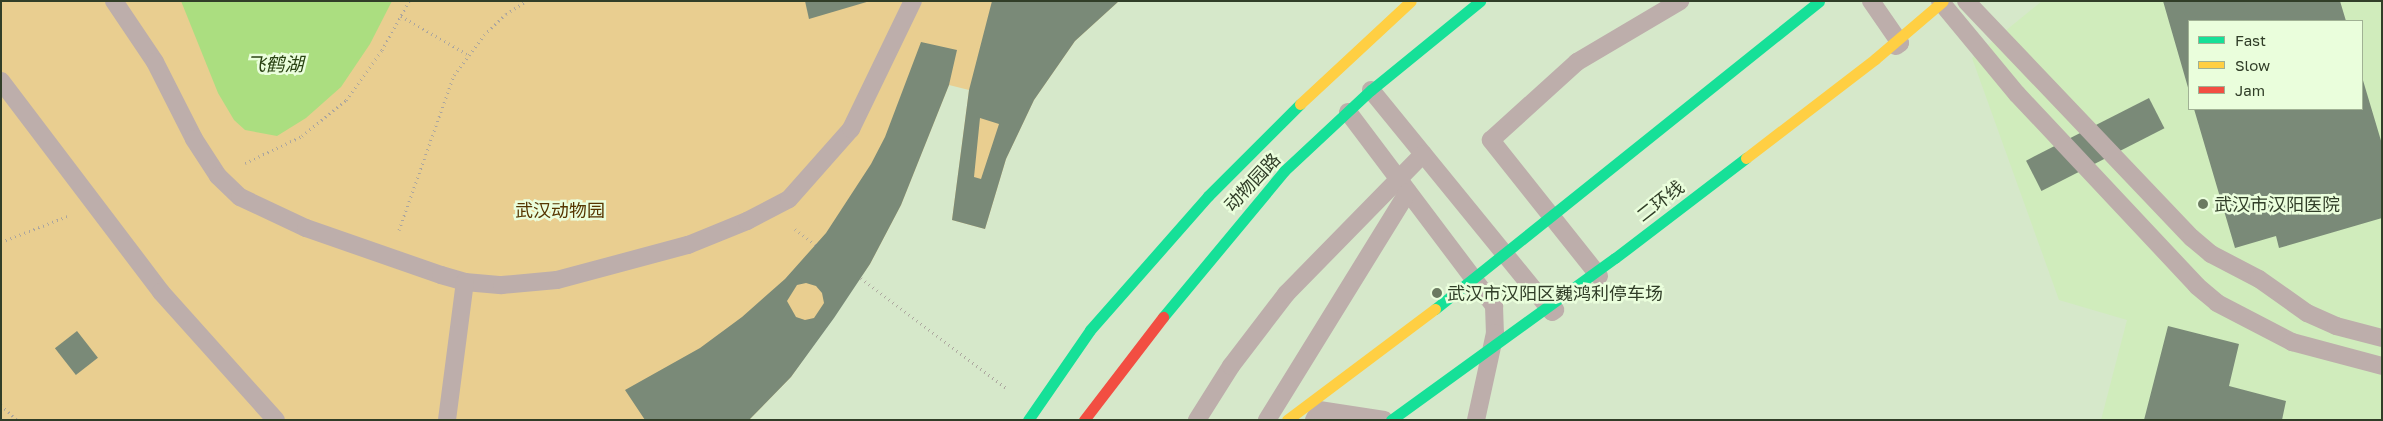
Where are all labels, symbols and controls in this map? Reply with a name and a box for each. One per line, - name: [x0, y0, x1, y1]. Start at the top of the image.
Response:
- legend: [2188, 20, 2363, 110]
- text: Fast: [2235, 31, 2266, 49]
- water label: 飞鹤湖: [247, 53, 303, 75]
- text: Slow: [2235, 56, 2270, 74]
- text: Jam: [2235, 81, 2265, 99]
- street label: 动物园路: [1220, 148, 1284, 216]
- street label: 二环线: [1632, 176, 1688, 226]
- place label: 武汉市汉阳医院: [2214, 193, 2340, 215]
- marker: 武汉市汉阳医院: [2196, 197, 2210, 211]
- park label: 武汉动物园: [515, 199, 605, 221]
- place label: 武汉市汉阳区巍鸿利停车场: [1447, 282, 1663, 304]
- marker: 武汉市汉阳区巍鸿利停车场: [1431, 287, 1443, 299]

